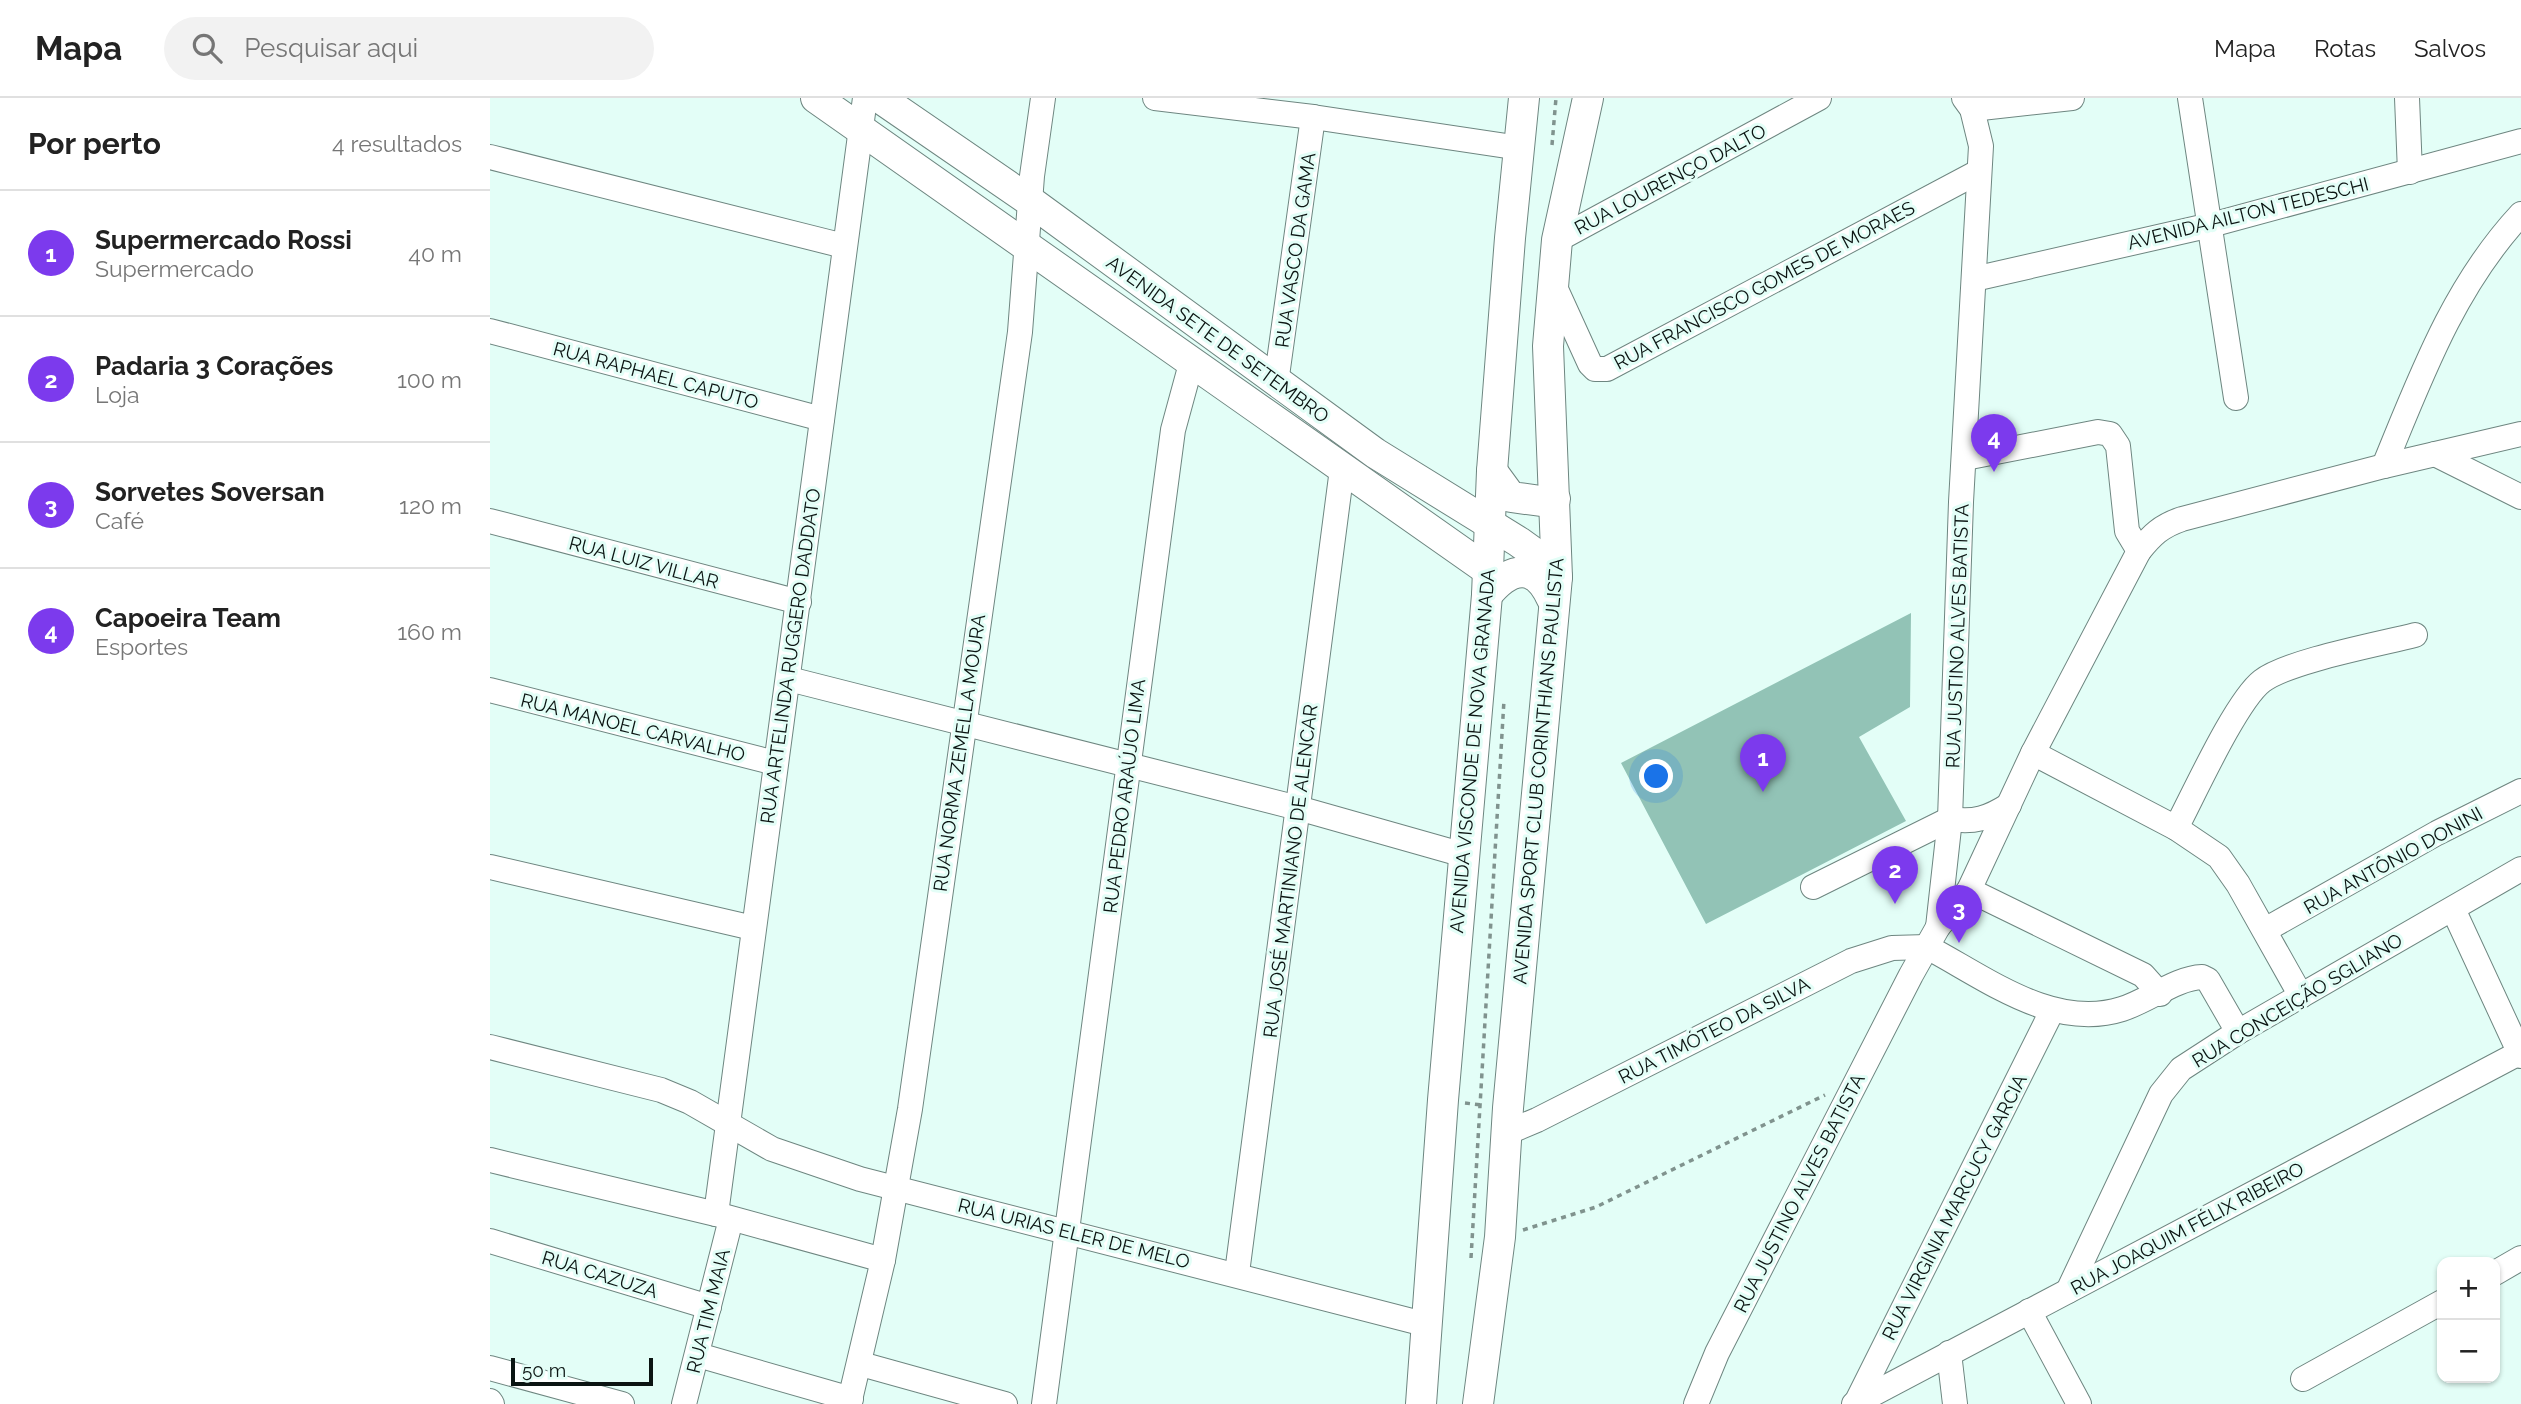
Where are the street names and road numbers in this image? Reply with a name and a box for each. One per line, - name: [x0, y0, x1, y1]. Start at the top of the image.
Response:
- street label: RUA LOURENÇO DALTO: [1571, 119, 1769, 239]
- street label: RUA VASCO DA GAMA: [1270, 151, 1320, 349]
- street label: AVENIDA AILTON TEDESCHI: [2125, 172, 2371, 254]
- street label: RUA FRANCISCO GOMES DE MORAES: [1610, 196, 1918, 374]
- street label: AVENIDA SETE DE SETEMBRO: [1103, 251, 1333, 427]
- street label: RUA RAPHAEL CAPUTO: [551, 337, 761, 413]
- street label: RUA ARTELINDA RUGGERO DADDATO: [756, 487, 824, 825]
- street label: RUA JUSTINO ALVES BATISTA: [1941, 503, 1973, 769]
- street label: RUA LUIZ VILLAR: [567, 531, 721, 593]
- street label: AVENIDA SPORT CLUB CORINTHIANS PAULISTA: [1508, 557, 1568, 985]
- street label: AVENIDA VISCONDE DE NOVA GRANADA: [1445, 568, 1499, 934]
- street label: RUA NORMA ZEMELLA MOURA: [929, 613, 989, 893]
- street label: RUA PEDRO ARAÚJO LIMA: [1099, 677, 1149, 914]
- street label: RUA MANOEL CARVALHO: [519, 688, 747, 766]
- street label: RUA JOSÉ MARTINIANO DE ALENCAR: [1259, 703, 1321, 1039]
- street label: RUA ANTÔNIO DONINI: [2300, 802, 2486, 918]
- street label: RUA CONCEIÇÃO SGLIANO: [2188, 928, 2406, 1072]
- street label: RUA TIMÓTEO DA SILVA: [1615, 972, 1813, 1088]
- street label: RUA JUSTINO ALVES BATISTA: [1729, 1070, 1869, 1316]
- street label: RUA VIRGINIA MARCUCY GARCIA: [1877, 1070, 2031, 1344]
- street label: RUA JOAQUIM FÉLIX RIBEIRO: [2067, 1157, 2307, 1299]
- street label: RUA URIAS ELER DE MELO: [956, 1194, 1192, 1272]
- street label: RUA CAZUZA: [539, 1246, 661, 1302]
- street label: RUA TIM MAIA: [682, 1246, 734, 1376]

